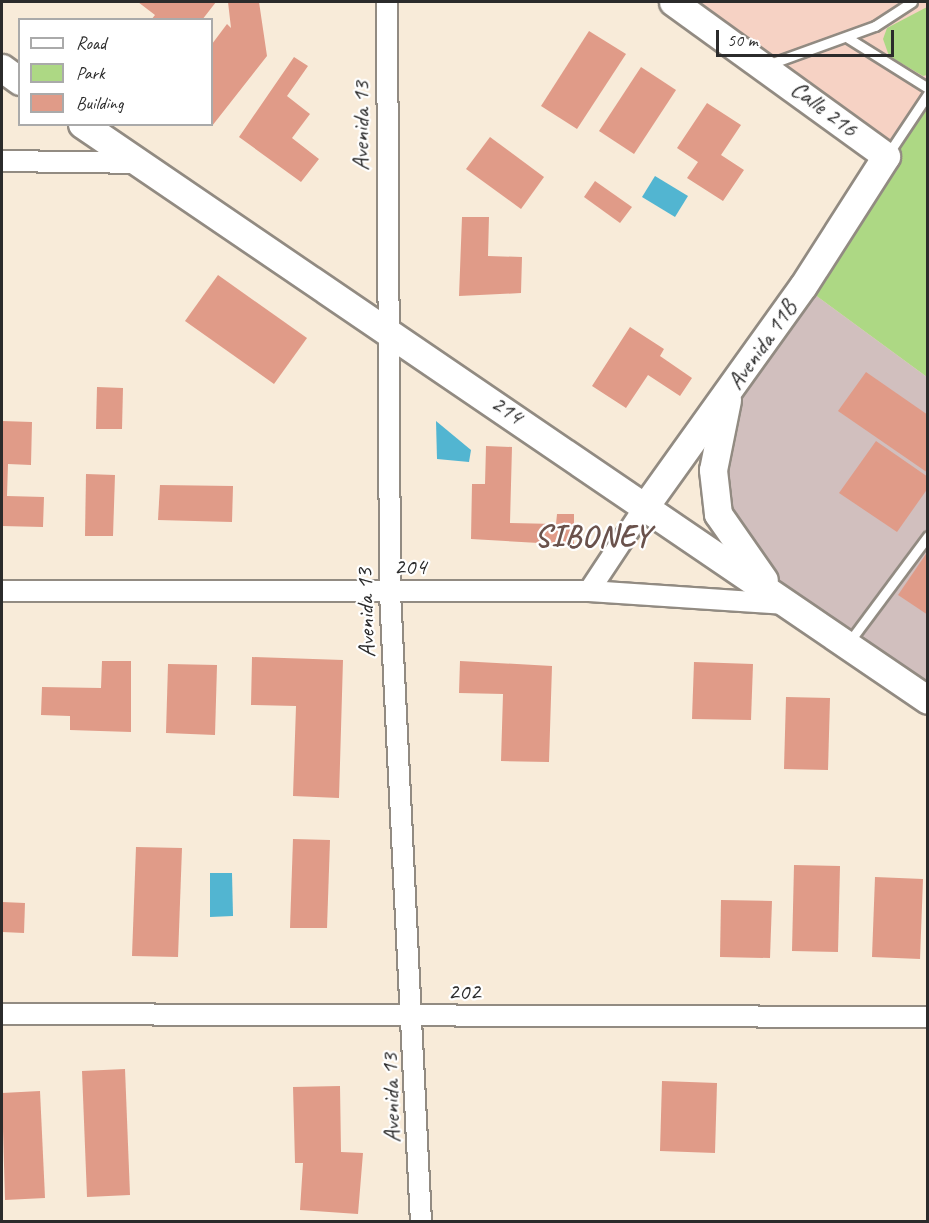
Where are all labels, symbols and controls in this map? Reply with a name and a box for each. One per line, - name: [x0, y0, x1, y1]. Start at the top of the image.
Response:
- legend: [18, 18, 213, 126]
- scale bar: [719, 18, 898, 56]
- text: 50 m: [727, 29, 758, 51]
- text: Road: [76, 32, 106, 54]
- text: Park: [76, 62, 105, 84]
- street label: Calle 216: [785, 75, 863, 143]
- street label: Avenida 13: [347, 81, 375, 171]
- text: Building: [76, 92, 123, 114]
- street label: Avenida 11B: [721, 295, 803, 395]
- street label: 214: [486, 389, 528, 431]
- district label: SIBONEY: [535, 518, 651, 554]
- street label: 204: [394, 553, 426, 581]
- street label: Avenida 13: [350, 568, 382, 658]
- street label: 202: [448, 978, 480, 1006]
- street label: Avenida 13: [375, 1053, 407, 1143]

